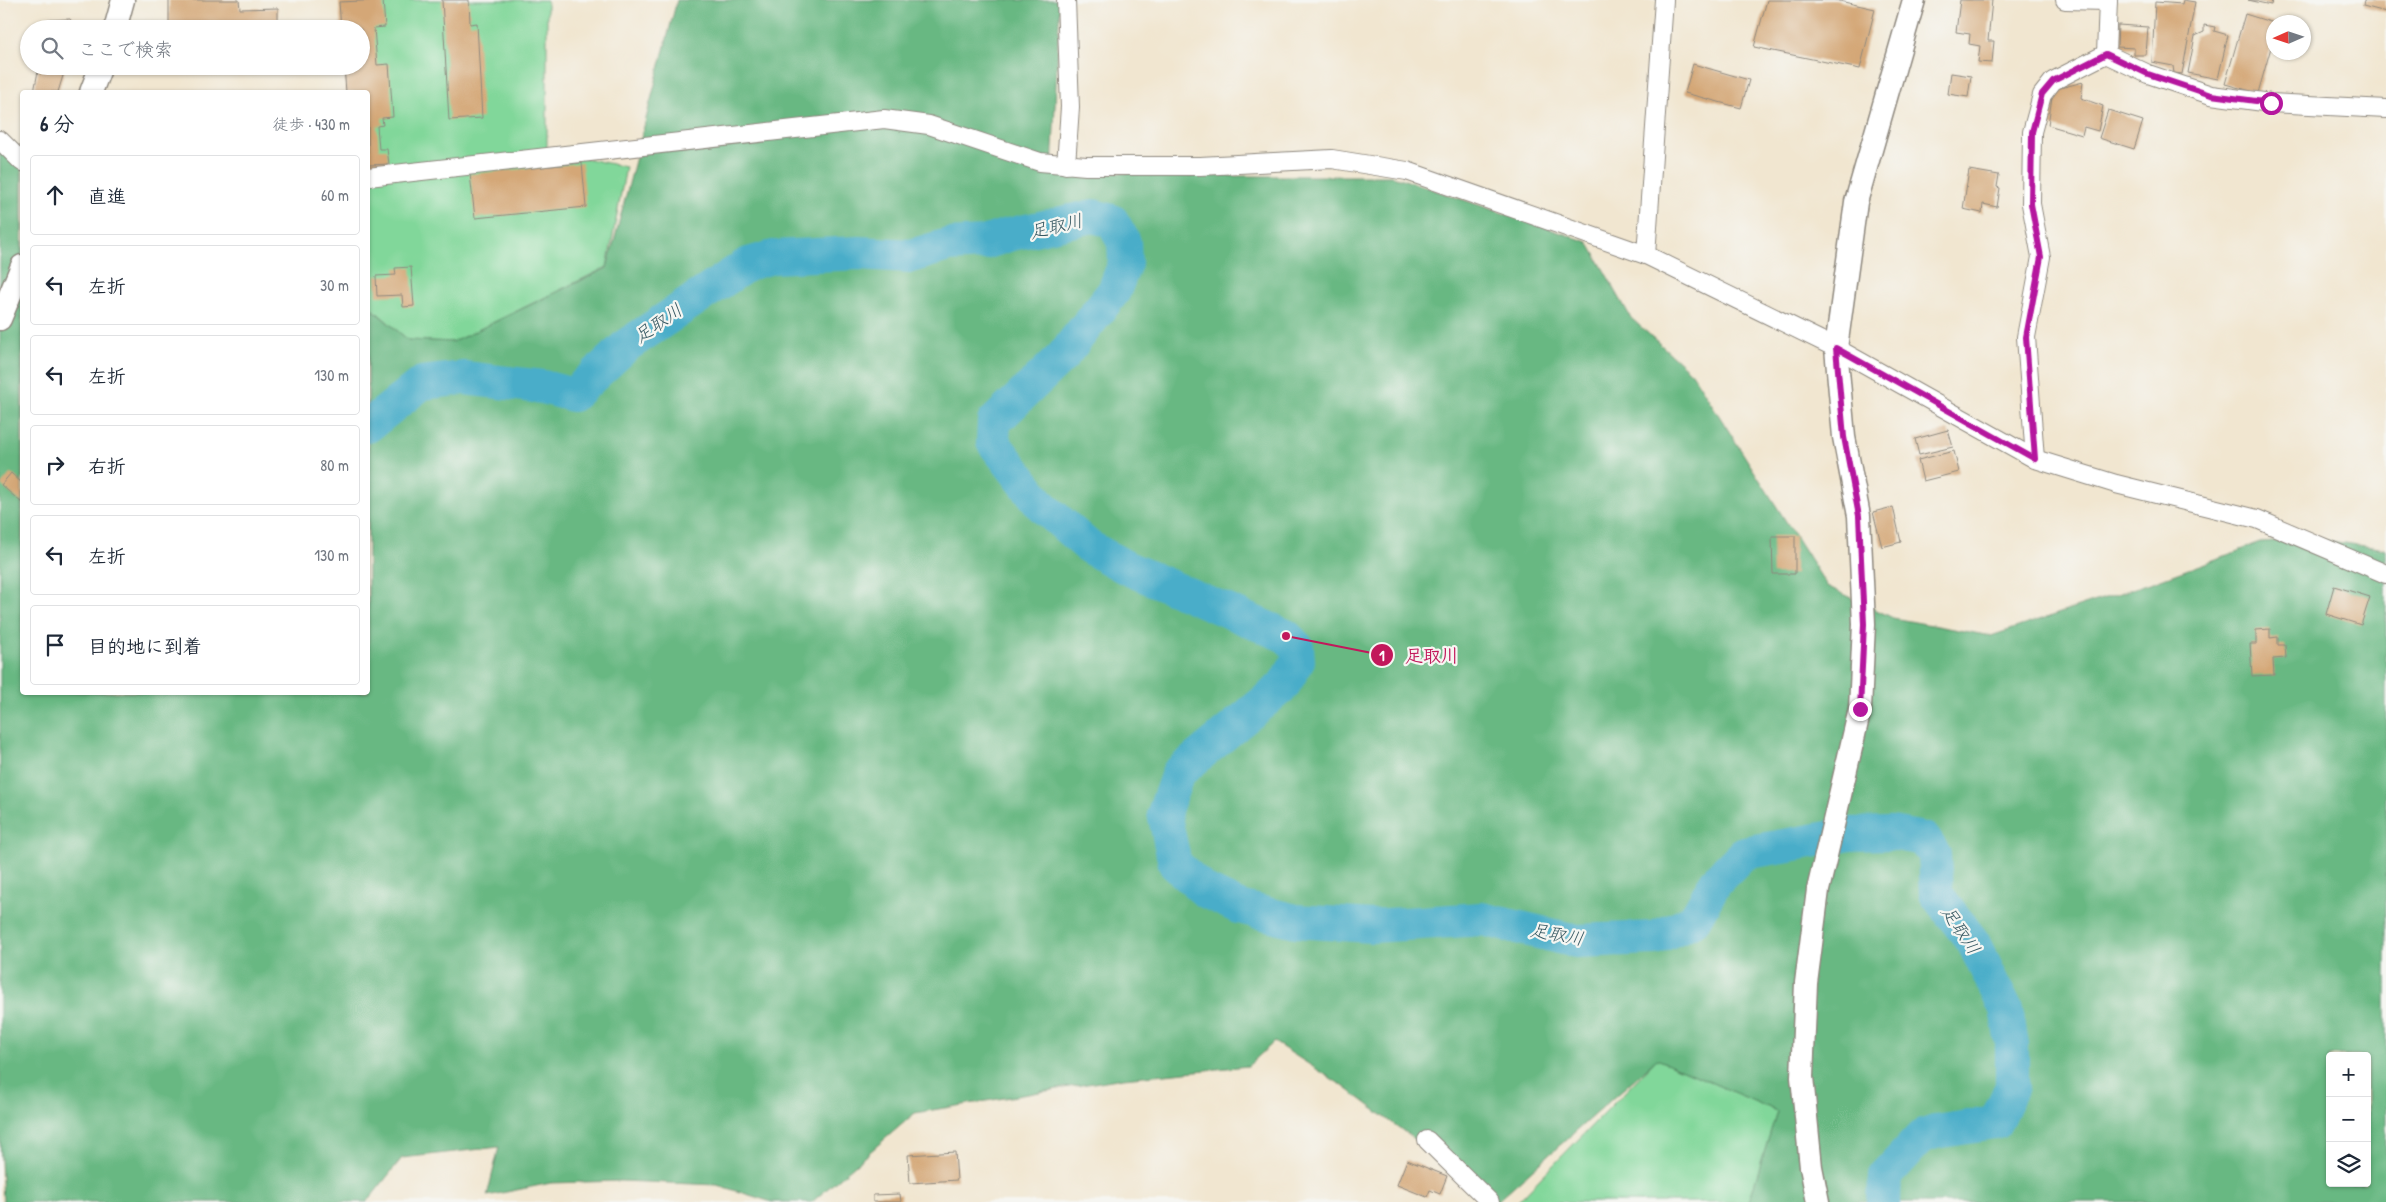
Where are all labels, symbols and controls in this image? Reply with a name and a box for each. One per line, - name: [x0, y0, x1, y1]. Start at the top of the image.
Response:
- north arrow: [2266, 15, 2311, 60]
- search box: [20, 20, 370, 75]
- icon: search: [38, 34, 66, 62]
- text: ここで検索: [78, 36, 173, 62]
- route start: [2260, 92, 2283, 115]
- text: 6 分: [40, 109, 74, 138]
- text: 徒歩 · 430 m: [273, 113, 350, 135]
- icon: ahead: [41, 181, 69, 209]
- text: 直進: [88, 183, 126, 209]
- text: 60 m: [321, 184, 349, 206]
- water label: 足取川: [1027, 207, 1085, 245]
- icon: left: [41, 271, 69, 299]
- text: 左折: [88, 273, 126, 299]
- text: 30 m: [320, 274, 349, 296]
- water label: 足取川: [629, 297, 687, 349]
- icon: left: [41, 361, 69, 389]
- text: 左折: [88, 363, 126, 389]
- text: 130 m: [314, 364, 349, 386]
- icon: right: [41, 451, 69, 479]
- text: 右折: [88, 453, 126, 479]
- text: 80 m: [320, 454, 349, 476]
- icon: left: [41, 541, 69, 569]
- text: 左折: [88, 543, 126, 569]
- text: 130 m: [314, 544, 349, 566]
- icon: arrive: [41, 631, 69, 659]
- text: 目的地に到着: [88, 633, 202, 659]
- callout: 足取川: [1370, 639, 1469, 672]
- text: 足取川: [1405, 643, 1459, 668]
- text: 1: [1379, 645, 1385, 666]
- route end: [1849, 698, 1872, 721]
- water label: 足取川: [1936, 901, 1986, 959]
- water label: 足取川: [1528, 917, 1586, 951]
- map controls: [2326, 1052, 2371, 1187]
- button: +: [2326, 1052, 2371, 1097]
- button: −: [2326, 1097, 2371, 1142]
- button: layers: [2326, 1142, 2371, 1187]

